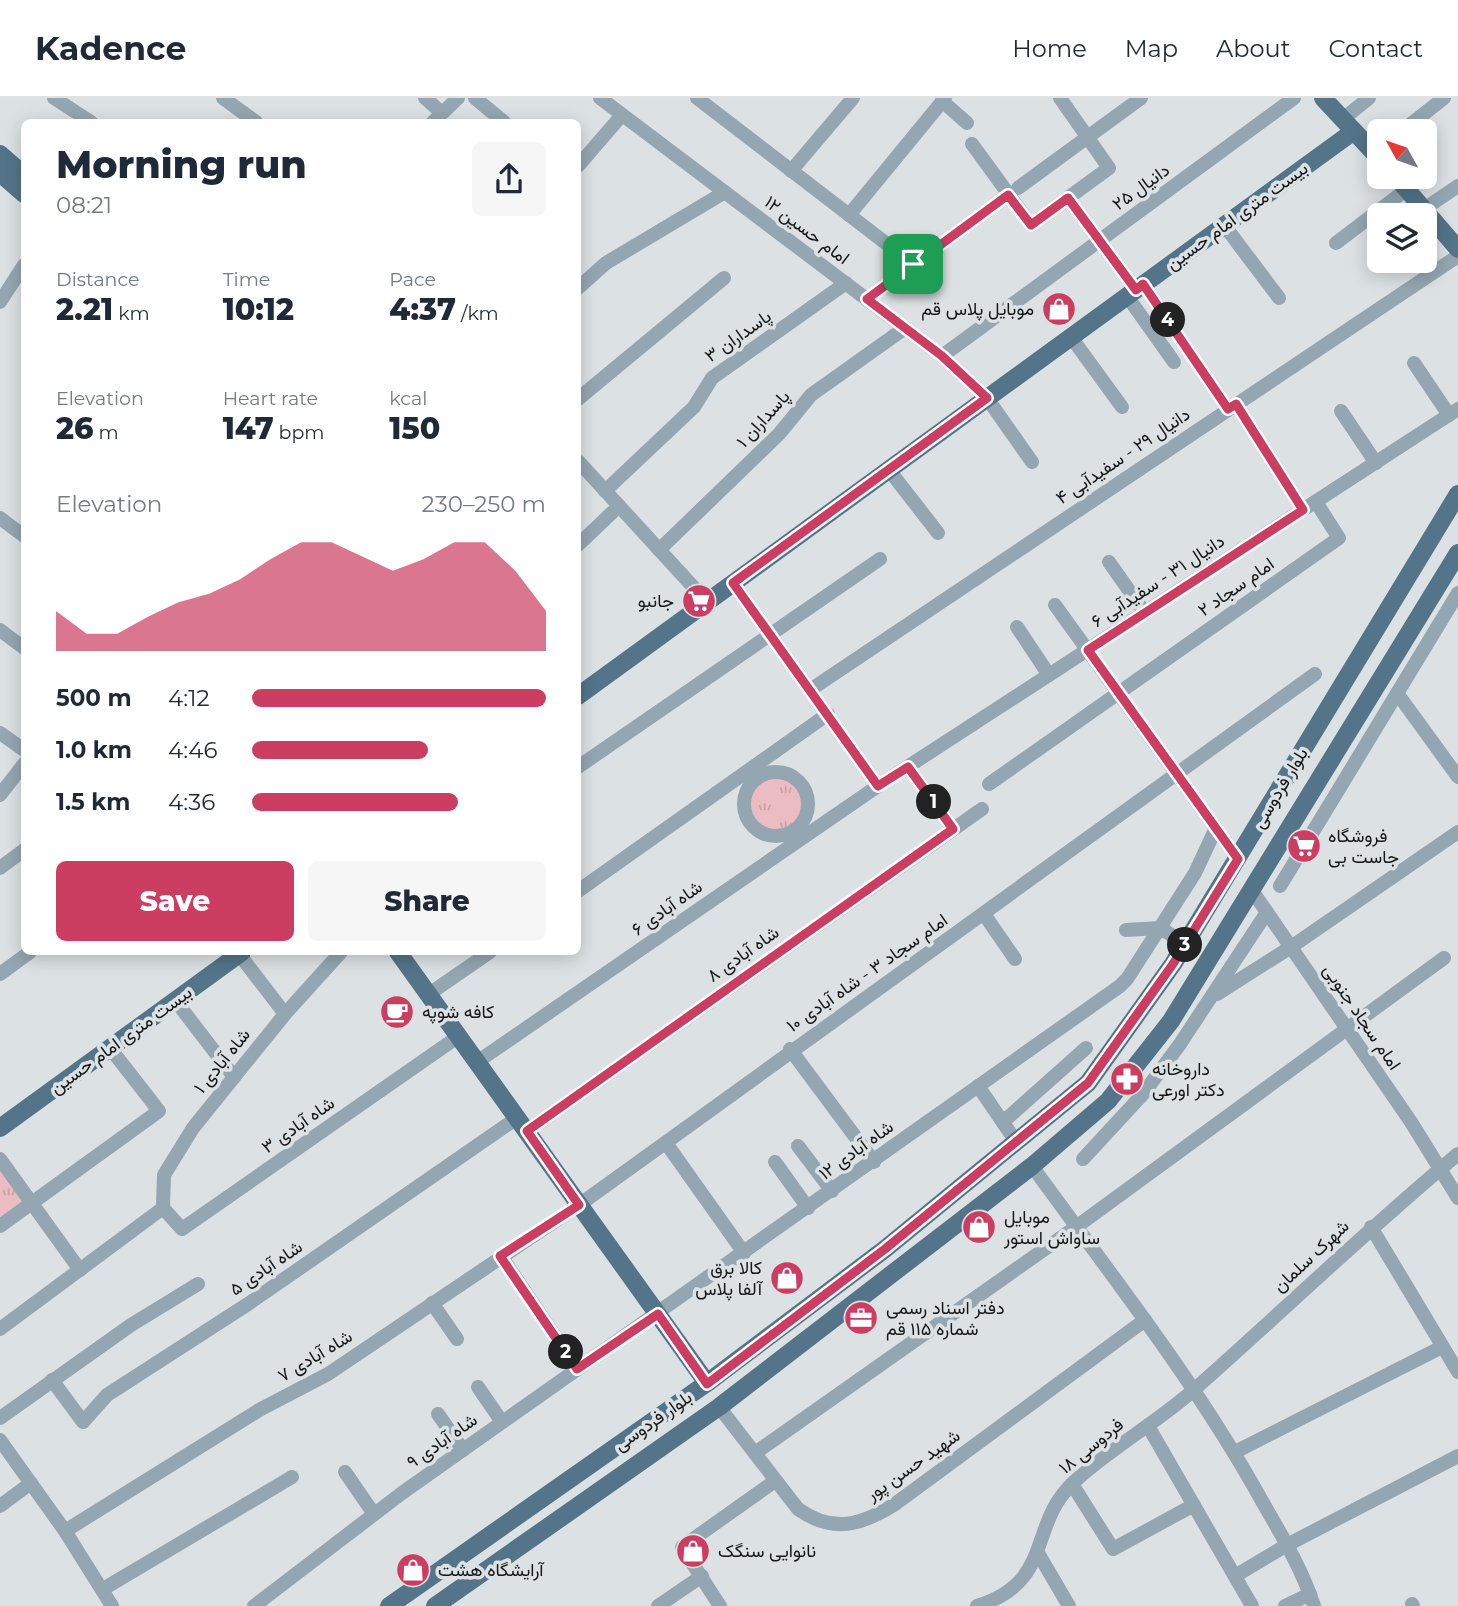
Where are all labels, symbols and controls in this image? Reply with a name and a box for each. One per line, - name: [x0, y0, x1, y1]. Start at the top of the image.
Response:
- text: Kadence: [35, 28, 186, 68]
- text: Home: [1012, 34, 1087, 63]
- text: Map: [1125, 34, 1178, 63]
- text: About: [1216, 34, 1290, 63]
- text: Contact: [1328, 34, 1423, 63]
- north arrow: [1367, 119, 1437, 189]
- map controls: [1367, 119, 1437, 273]
- text: Morning run: [56, 141, 307, 188]
- button: share: [472, 142, 546, 216]
- street label: بیست متری امام حسین: [1162, 157, 1313, 276]
- street label: دانیال ۲۵: [1108, 159, 1174, 215]
- text: 08:21: [56, 191, 112, 219]
- street label: امام حسین ۱۲: [760, 191, 854, 270]
- button: layers: [1367, 203, 1437, 273]
- pin: [883, 234, 943, 294]
- icon: arrive: [894, 245, 932, 283]
- text: Distance: [56, 268, 139, 291]
- text: Time: [223, 268, 270, 291]
- text: Pace: [389, 268, 436, 291]
- shop icon: موبایل پلاس قم: [1040, 290, 1078, 328]
- text: 2.21: [56, 291, 113, 328]
- text: 10:12: [223, 291, 294, 328]
- text: 4:37: [389, 291, 456, 328]
- place label: موبایل پلاس قم: [921, 298, 1034, 321]
- text: km: [113, 302, 150, 325]
- text: /km: [456, 302, 499, 325]
- pin: 4: [1150, 302, 1186, 338]
- street label: پاسداران ۳: [701, 305, 776, 368]
- text: 4: [1161, 308, 1174, 331]
- street label: پاسداران ۱: [732, 386, 795, 453]
- text: Elevation: [56, 387, 144, 410]
- text: Heart rate: [223, 387, 318, 410]
- text: kcal: [389, 387, 427, 410]
- street label: دانیال ۲۹ - سفیدآبی ۴: [1052, 403, 1194, 509]
- text: 26: [56, 410, 93, 447]
- text: 147: [223, 410, 274, 447]
- text: 150: [389, 410, 440, 447]
- text: m: [93, 421, 119, 444]
- text: bpm: [274, 421, 325, 444]
- text: Elevation: [56, 490, 162, 518]
- text: 230–250 m: [422, 490, 546, 518]
- street label: دانیال ۳۱ - سفیدآبی ۶: [1087, 530, 1229, 632]
- street label: امام سجاد ۲: [1194, 553, 1279, 622]
- supermarket icon: جانبو: [680, 582, 718, 620]
- place label: جانبو: [638, 590, 674, 612]
- text: 500 m: [56, 684, 132, 712]
- text: 4:12: [168, 684, 210, 712]
- text: 1.0 km: [56, 736, 132, 764]
- text: 4:46: [168, 736, 217, 764]
- street label: بلوار فردوسی: [1247, 744, 1313, 832]
- pin: 1: [916, 784, 951, 820]
- text: 1.5 km: [56, 788, 130, 816]
- text: 4:36: [168, 788, 215, 816]
- text: 1: [930, 790, 937, 813]
- place label: فروشگاه جاست بی: [1328, 825, 1399, 868]
- supermarket icon: فروشگاه جاست بی: [1285, 827, 1323, 865]
- button: Save: [56, 861, 294, 941]
- button: Share: [308, 861, 546, 941]
- street label: شاه آبادی ۶: [628, 876, 706, 940]
- street label: امام سجاد ۳ - شاه آبادی ۱۰: [782, 909, 952, 1038]
- street label: شاه آبادی ۸: [703, 921, 783, 987]
- pin: 3: [1168, 928, 1202, 962]
- text: 3: [1179, 933, 1190, 956]
- street label: امام سجاد جنوبی: [1318, 960, 1406, 1075]
- street label: بیست متری امام حسین: [46, 981, 197, 1100]
- cafe icon: کافه شوپه: [378, 993, 416, 1031]
- place label: کافه شوپه: [422, 1001, 494, 1024]
- street label: شاه آبادی ۱: [189, 1024, 255, 1098]
- place label: داروخانه دکتر اورعی: [1152, 1058, 1225, 1101]
- pharmacy icon: داروخانه دکتر اورعی: [1108, 1060, 1146, 1098]
- street label: شاه آبادی ۳: [257, 1092, 339, 1158]
- street label: شاه آبادی ۱۲: [814, 1116, 898, 1184]
- place label: موبایل ساواش استور: [1003, 1206, 1100, 1249]
- shop icon: موبایل ساواش استور: [960, 1208, 998, 1246]
- street label: شهرک سلمان: [1268, 1215, 1354, 1297]
- street label: شاه آبادی ۵: [226, 1236, 306, 1300]
- place label: کالا برق آلفا پلاس: [695, 1257, 764, 1301]
- shop icon: کالا برق آلفا پلاس: [768, 1259, 806, 1297]
- place label: دفتر اسناد رسمی شماره ۱۱۵ قم: [886, 1297, 1005, 1341]
- office icon: دفتر اسناد رسمی شماره ۱۱۵ قم: [842, 1299, 880, 1337]
- street label: شاه آبادی ۷: [274, 1325, 356, 1387]
- pin: 2: [548, 1334, 584, 1370]
- text: 2: [560, 1340, 571, 1363]
- street label: بلوار فردوسی: [610, 1386, 696, 1456]
- street label: شاه آبادی ۹: [403, 1409, 481, 1473]
- street label: فردوسی ۱۸: [1054, 1413, 1128, 1479]
- street label: شهید حسن پور: [861, 1425, 965, 1507]
- shop icon: نانوایی سنگک: [674, 1532, 712, 1570]
- place label: نانوایی سنگک: [718, 1540, 816, 1562]
- shop icon: آرایشگاه هشت: [394, 1551, 432, 1589]
- place label: آرایشگاه هشت: [438, 1559, 545, 1581]

